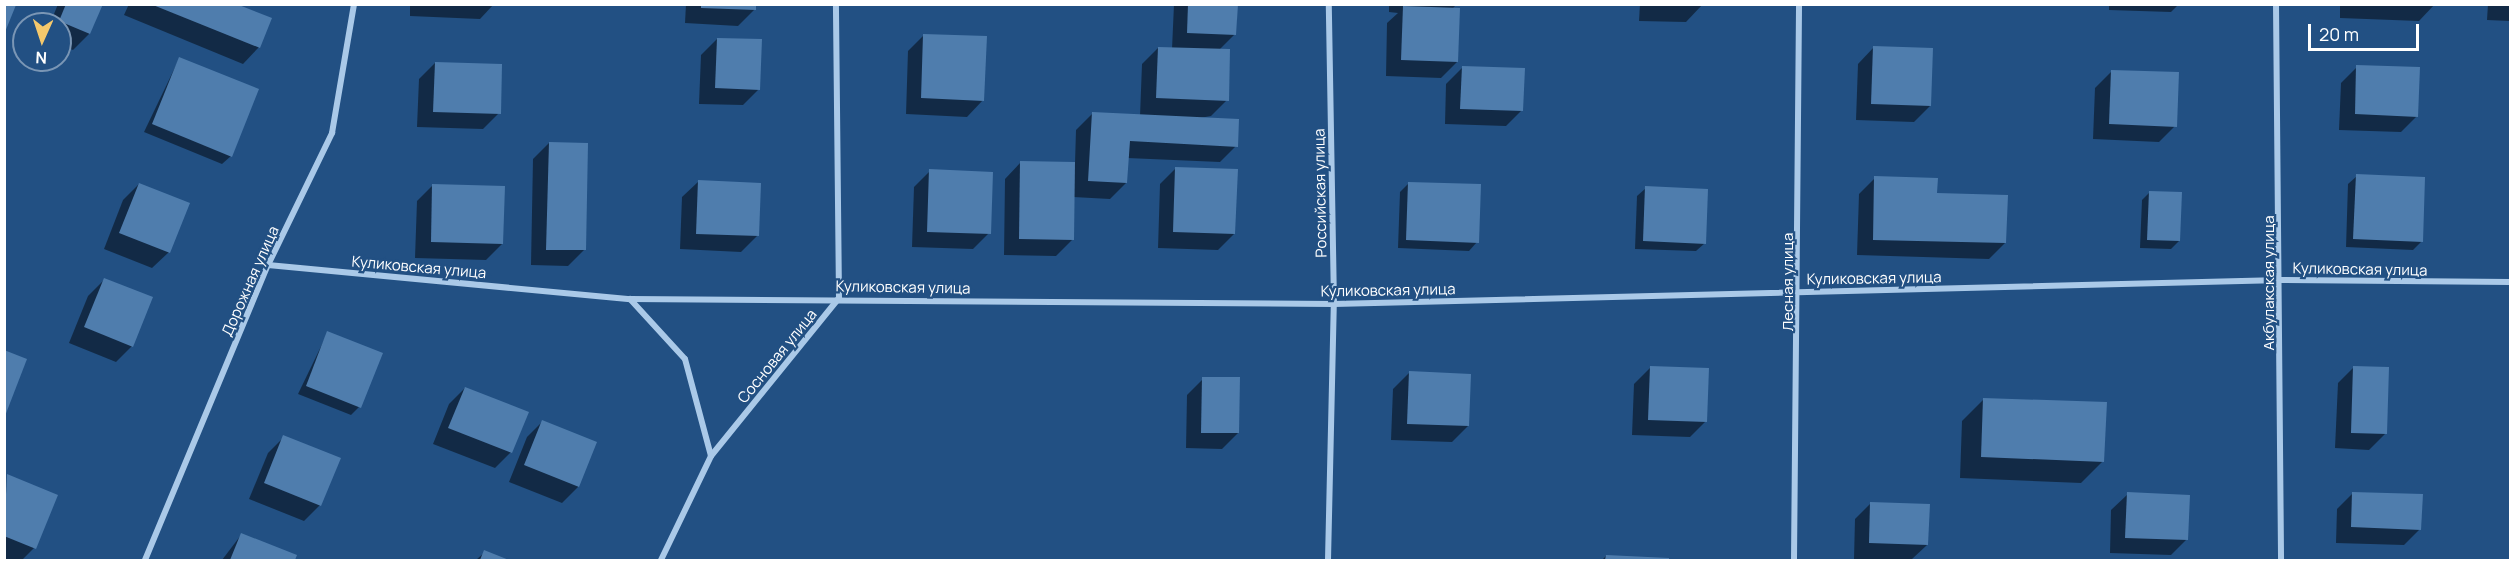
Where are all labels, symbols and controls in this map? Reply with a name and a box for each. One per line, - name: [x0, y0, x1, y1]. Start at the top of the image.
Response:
- north arrow: [12, 12, 72, 72]
- scale bar: [2311, 12, 2422, 50]
- text: 20 m: [2319, 22, 2359, 46]
- text: N: [35, 47, 47, 69]
- street label: Российская улица: [1310, 128, 1330, 258]
- street label: Акбулакская улица: [2260, 216, 2278, 350]
- street label: Дорожная улица: [218, 223, 282, 339]
- street label: Лесная улица: [1779, 233, 1797, 331]
- street label: Куликовская улица: [351, 252, 487, 282]
- street label: Куликовская улица: [2292, 259, 2428, 279]
- street label: Куликовская улица: [1806, 268, 1942, 288]
- street label: Куликовская улица: [835, 277, 971, 297]
- street label: Куликовская улица: [1320, 280, 1456, 300]
- street label: Сосновая улица: [734, 305, 820, 407]

